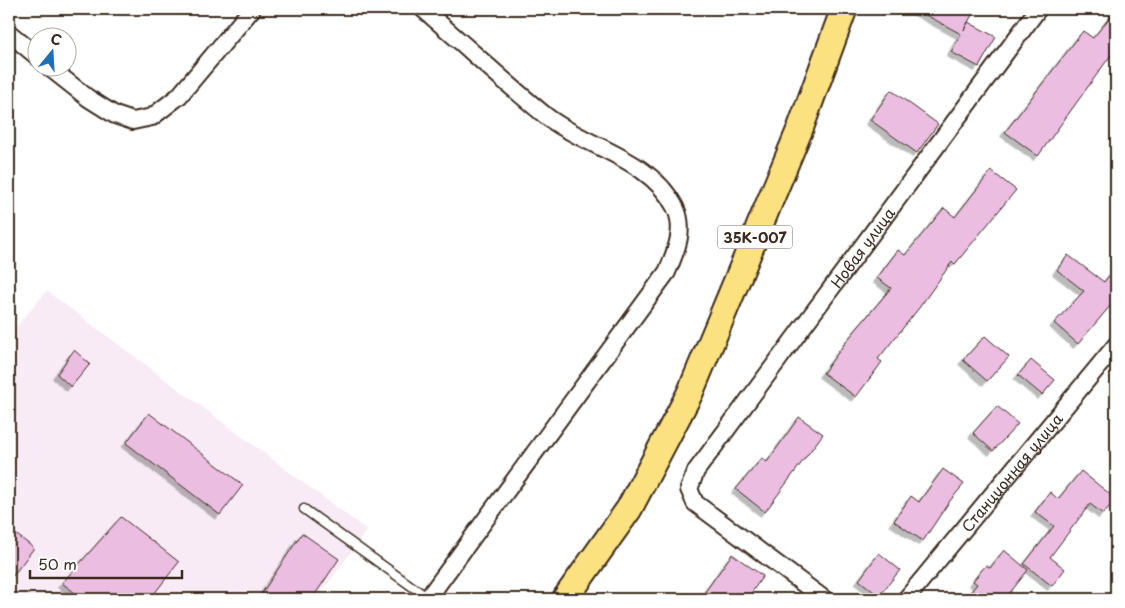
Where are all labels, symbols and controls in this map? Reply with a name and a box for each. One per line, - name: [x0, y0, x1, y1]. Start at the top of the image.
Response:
- north arrow: [28, 28, 78, 78]
- text: С: [48, 28, 64, 51]
- street label: Новая улица: [824, 201, 900, 292]
- road number: 35К-007: [718, 226, 792, 248]
- street label: Станционная улица: [955, 407, 1068, 536]
- scale bar: [30, 548, 182, 580]
- text: 50 m: [38, 552, 77, 575]

